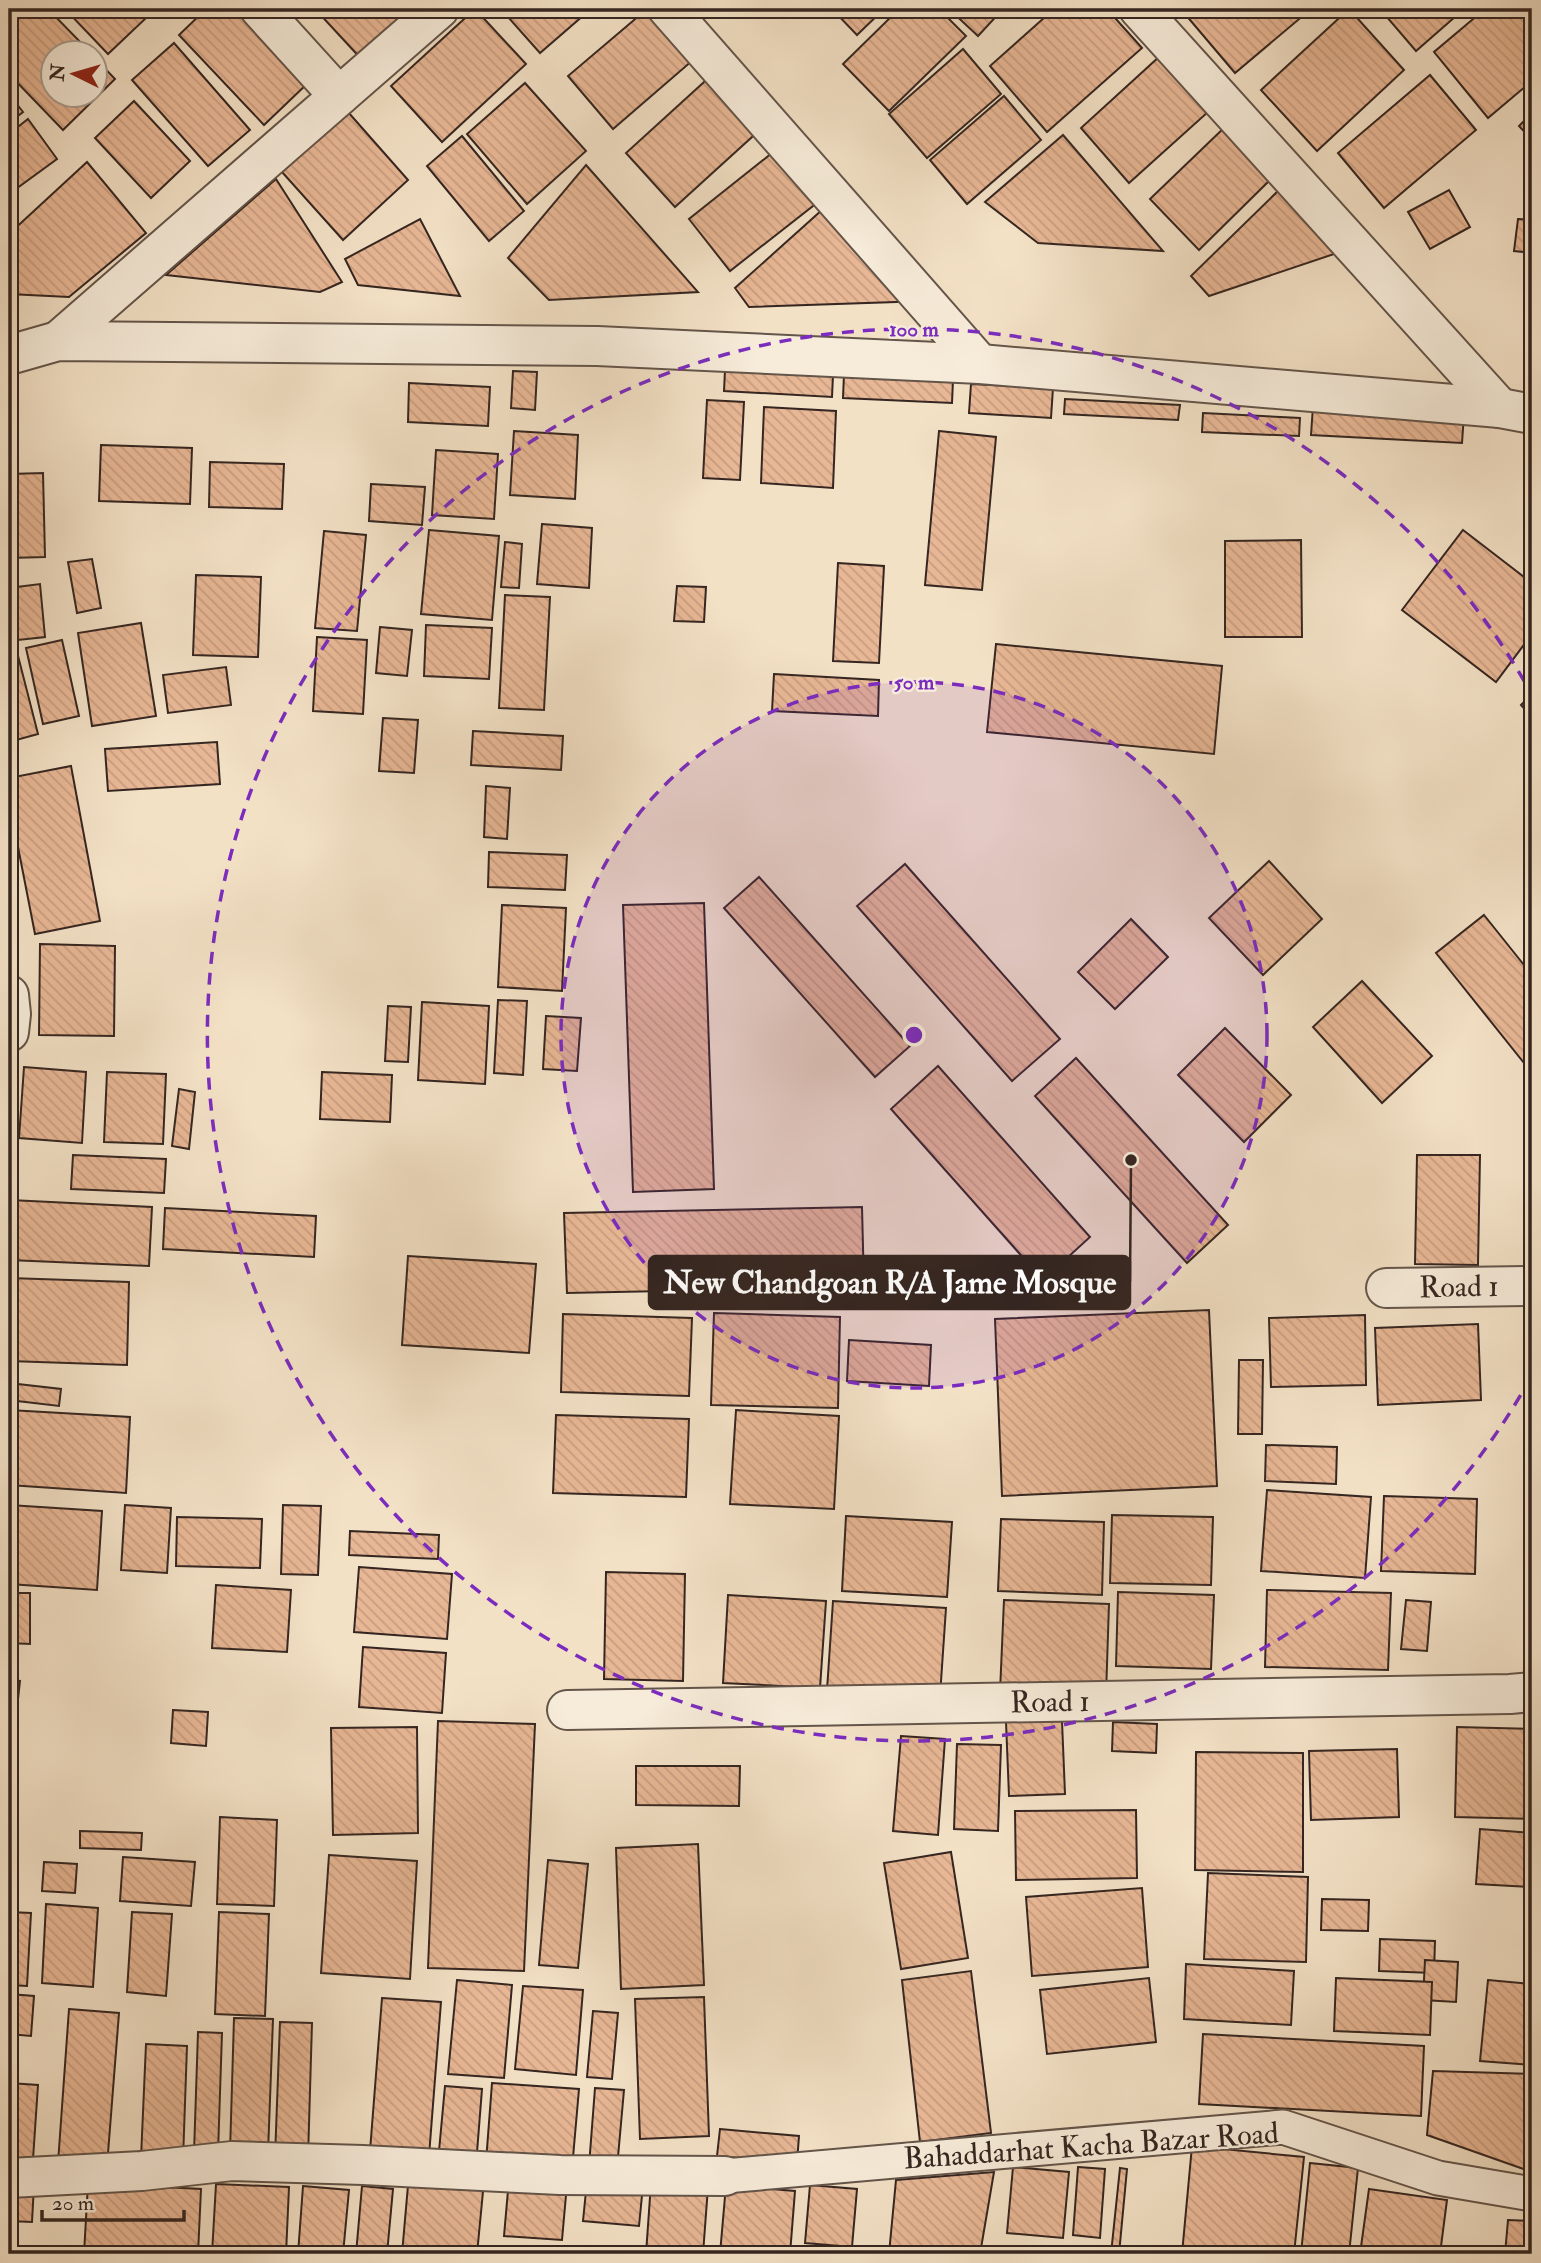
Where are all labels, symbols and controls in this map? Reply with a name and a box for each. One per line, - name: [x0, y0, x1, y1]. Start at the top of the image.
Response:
- north arrow: [38, 38, 108, 108]
- text: N: [45, 62, 71, 83]
- text: 100 m: [889, 316, 940, 343]
- text: 50 m: [894, 669, 935, 696]
- centre of rings: [902, 1023, 926, 1047]
- callout: New Chandgoan R/A Jame Mosque: [649, 1256, 1130, 1309]
- text: New Chandgoan R/A Jame Mosque: [663, 1263, 1117, 1303]
- street label: Road 1: [1419, 1268, 1499, 1306]
- street label: Road 1: [1010, 1683, 1090, 1721]
- street label: Bahaddarhat Kacha Bazar Road: [902, 2114, 1280, 2178]
- scale bar: [42, 2179, 184, 2223]
- text: 20 m: [52, 2190, 94, 2217]

